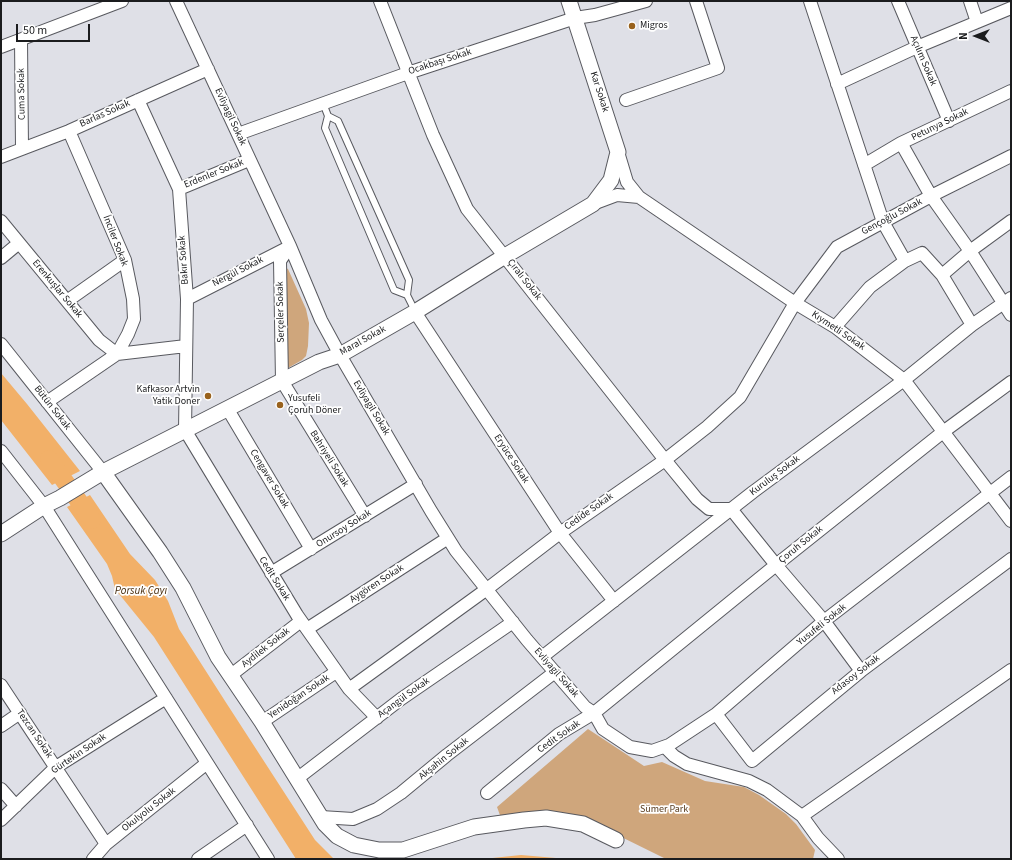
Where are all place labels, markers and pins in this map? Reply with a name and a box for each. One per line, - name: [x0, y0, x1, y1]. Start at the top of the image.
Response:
- place label: Migros: [640, 20, 668, 32]
- marker: Migros: [627, 21, 637, 31]
- place label: Kafkasor Artvin Yatik Doner: [136, 384, 200, 408]
- marker: Kafkasor Artvin Yatik Doner: [203, 391, 213, 401]
- place label: Yusufeli Çoruh Döner: [288, 393, 341, 416]
- marker: Yusufeli Çoruh Döner: [275, 400, 285, 410]

